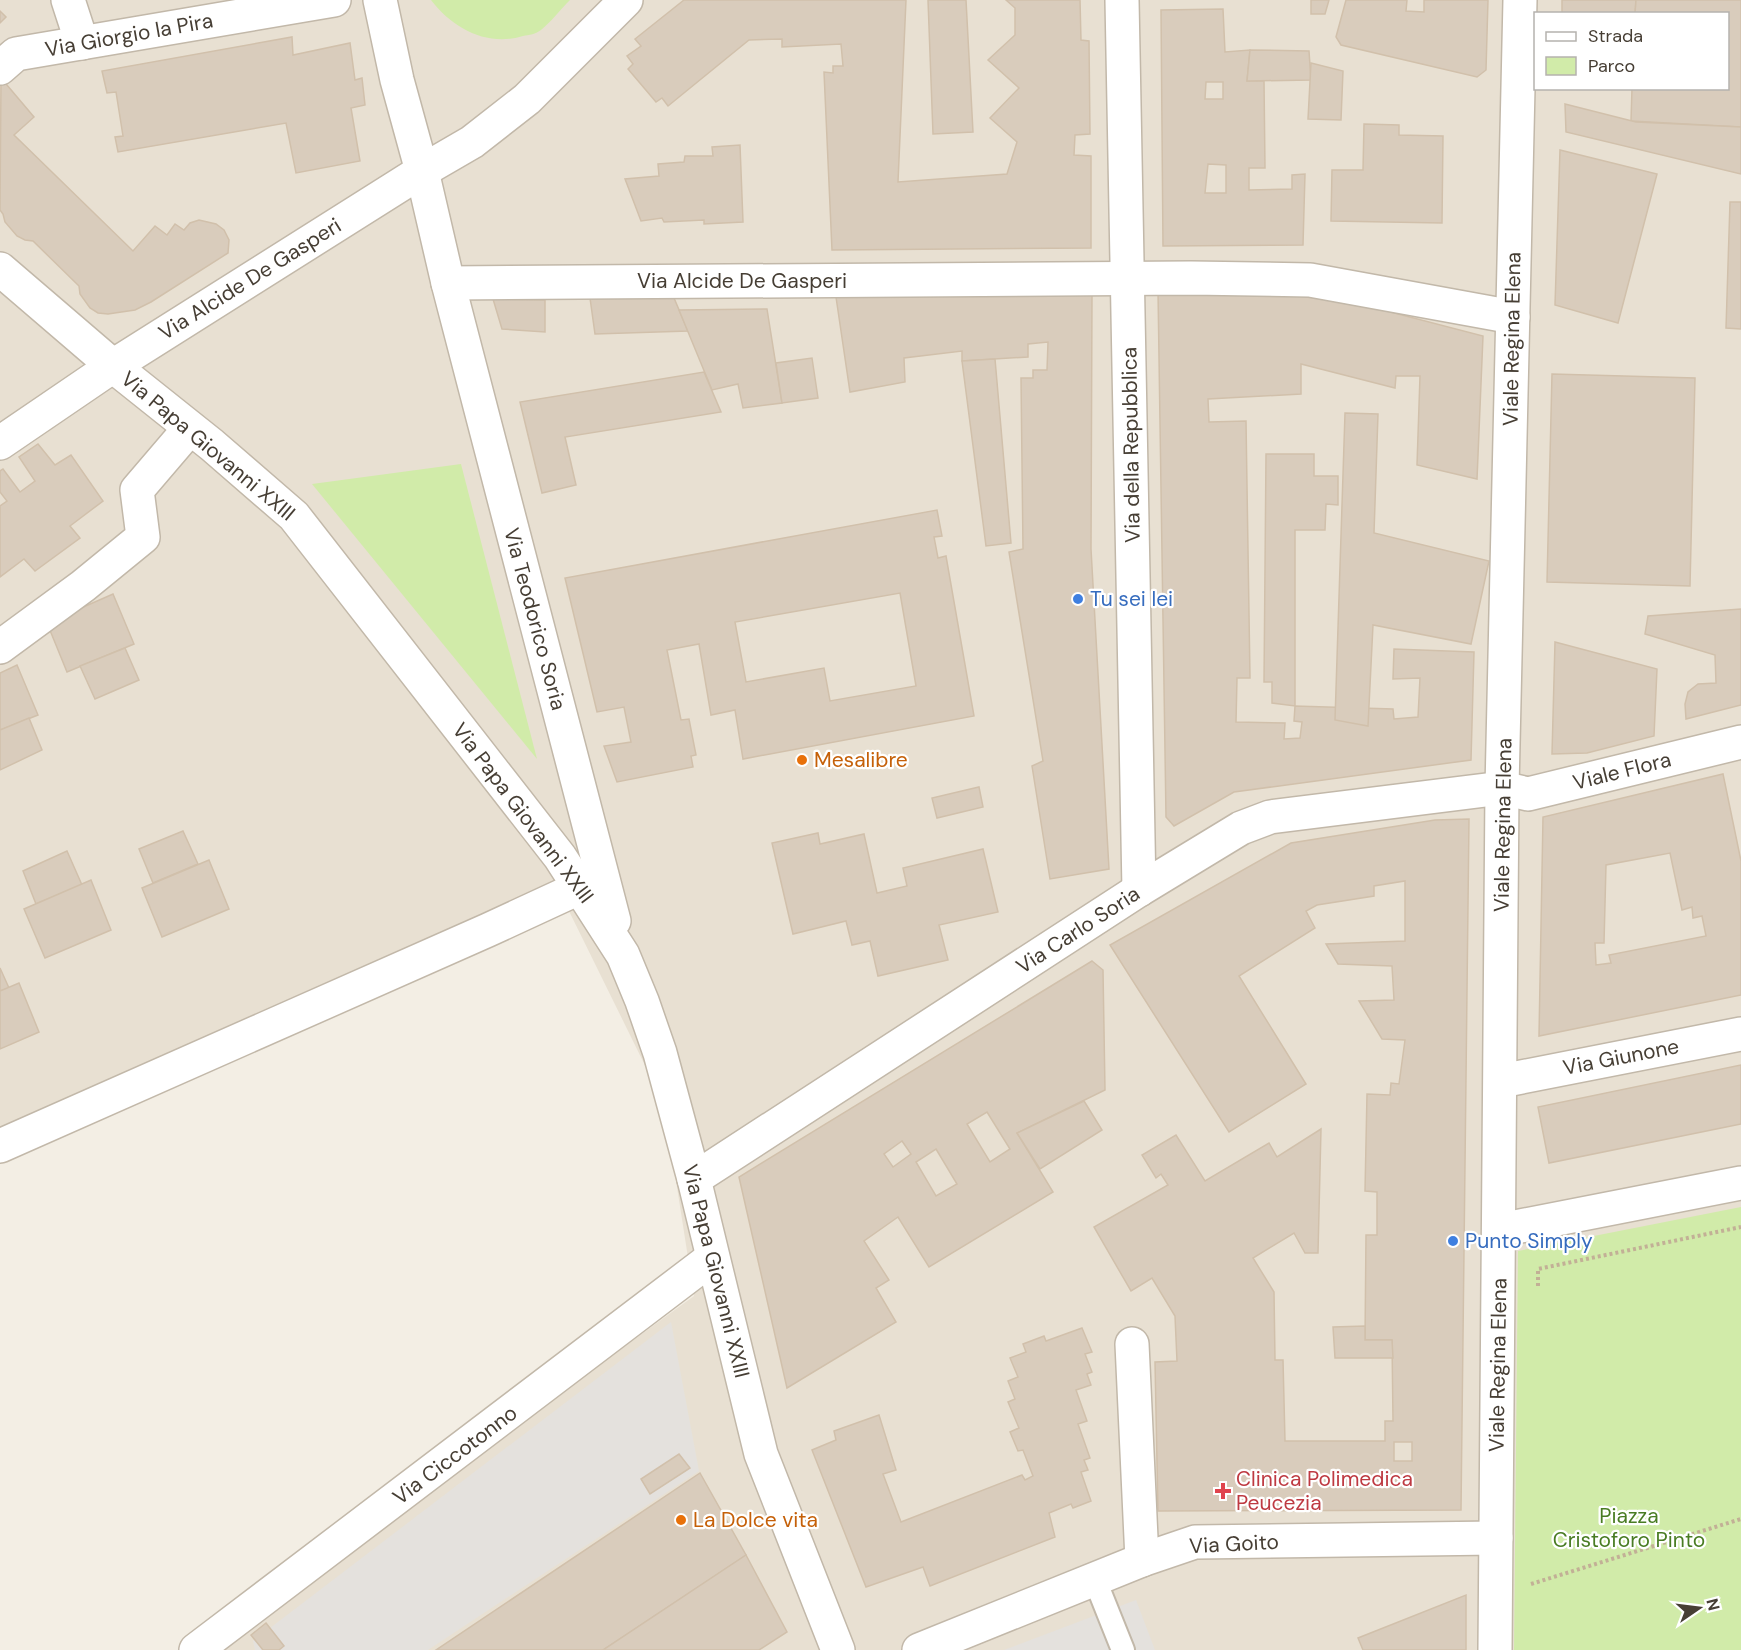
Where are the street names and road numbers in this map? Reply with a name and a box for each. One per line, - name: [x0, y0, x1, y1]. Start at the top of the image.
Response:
- street label: Via Giorgio la Pira: [43, 6, 215, 64]
- street label: Via Alcide De Gasperi: [153, 211, 347, 347]
- street label: Viale Regina Elena: [1496, 252, 1528, 426]
- street label: Via Alcide De Gasperi: [637, 267, 847, 295]
- street label: Via della Repubblica: [1115, 347, 1147, 543]
- street label: Via Papa Giovanni XXIII: [115, 365, 301, 527]
- street label: Via Teodorico Soria: [497, 525, 573, 713]
- street label: Via Papa Giovanni XXIII: [446, 717, 600, 909]
- street label: Viale Regina Elena: [1487, 738, 1519, 912]
- street label: Viale Flora: [1570, 745, 1674, 797]
- street label: Via Carlo Soria: [1011, 880, 1145, 980]
- street label: Via Giunone: [1561, 1032, 1681, 1082]
- street label: Via Papa Giovanni XXIII: [676, 1161, 756, 1381]
- street label: Viale Regina Elena: [1482, 1278, 1514, 1452]
- street label: Via Ciccotonno: [387, 1399, 523, 1511]
- street label: Via Goito: [1188, 1528, 1280, 1560]

